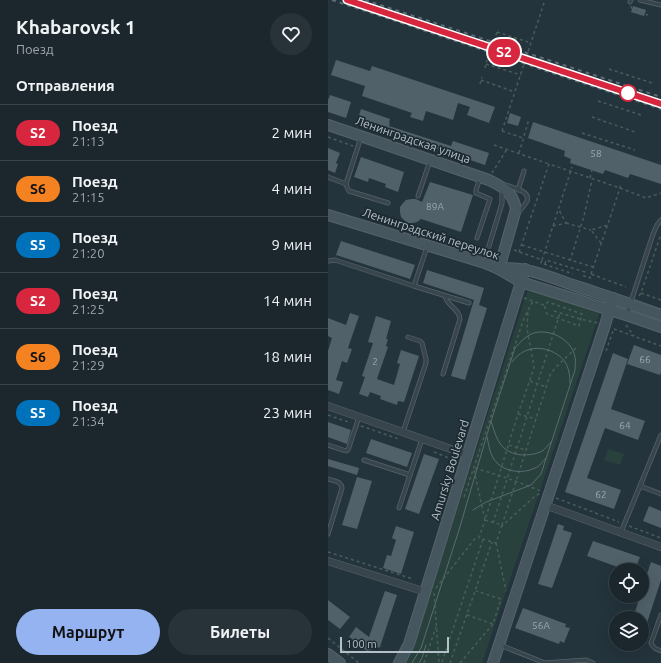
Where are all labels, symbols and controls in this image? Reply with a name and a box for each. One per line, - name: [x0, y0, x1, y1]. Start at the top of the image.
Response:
- button: heart: [270, 13, 312, 55]
- text: Khabarovsk 1: [16, 16, 136, 38]
- line badge: S2: [486, 39, 522, 65]
- text: Поезд: [16, 42, 54, 56]
- text: S2: [496, 44, 512, 60]
- text: Отправления: [16, 77, 115, 94]
- unlabelled marker: [619, 84, 637, 102]
- street label: Ленинградская улица: [354, 114, 473, 165]
- text: Поезд: [72, 117, 118, 134]
- text: 2 мин: [272, 124, 312, 141]
- text: S2: [30, 125, 46, 141]
- text: 21:13: [72, 134, 105, 148]
- house number: 58: [590, 148, 602, 159]
- text: Поезд: [72, 173, 118, 190]
- text: 4 мин: [272, 180, 312, 197]
- text: S6: [30, 181, 46, 197]
- text: 21:15: [72, 190, 105, 204]
- house number: 89А: [426, 201, 444, 212]
- street label: Ленинградский переулок: [361, 205, 501, 262]
- text: Поезд: [72, 229, 118, 246]
- text: 9 мин: [272, 236, 312, 253]
- text: S5: [30, 237, 46, 253]
- text: 21:20: [72, 246, 105, 260]
- text: Поезд: [72, 285, 118, 302]
- text: 14 мин: [263, 292, 312, 309]
- text: S2: [30, 293, 46, 309]
- text: 21:25: [72, 302, 105, 316]
- text: Поезд: [72, 341, 118, 358]
- text: 18 мин: [263, 348, 312, 365]
- text: S6: [30, 349, 46, 365]
- house number: 66: [639, 354, 651, 365]
- house number: 2: [372, 356, 378, 367]
- text: 21:29: [72, 358, 105, 372]
- text: Поезд: [72, 397, 118, 414]
- text: 23 мин: [263, 404, 312, 421]
- text: S5: [30, 405, 46, 421]
- text: 21:34: [72, 414, 105, 428]
- street label: Amursky Boulevard: [428, 418, 471, 522]
- house number: 64: [619, 420, 631, 431]
- house number: 62: [595, 489, 607, 500]
- map controls: [609, 563, 649, 651]
- button: locate: [609, 563, 649, 603]
- button: Маршрут: [16, 609, 160, 655]
- button: Билеты: [168, 609, 312, 655]
- button: layers: [609, 611, 649, 651]
- house number: 56А: [532, 620, 550, 631]
- scale bar: [340, 635, 449, 654]
- text: 100 m: [346, 638, 377, 650]

